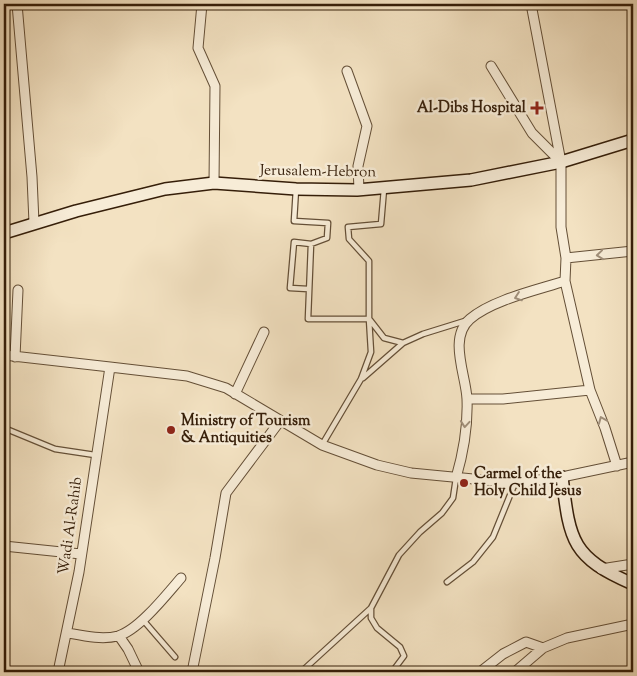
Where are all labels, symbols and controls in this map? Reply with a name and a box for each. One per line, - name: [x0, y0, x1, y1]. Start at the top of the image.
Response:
- place label: Al-Dibs Hospital: [417, 98, 527, 119]
- marker: Al-Dibs Hospital: [530, 101, 544, 115]
- street label: Jerusalem-Hebron: [259, 160, 377, 184]
- one-way arrow: [595, 249, 603, 260]
- one-way arrow: [515, 291, 523, 301]
- place label: Ministry of Tourism & Antiquities: [181, 411, 311, 449]
- one-way arrow: [598, 416, 608, 424]
- one-way arrow: [460, 420, 471, 428]
- marker: Ministry of Tourism & Antiquities: [165, 424, 177, 436]
- place label: Carmel of the Holy Child Jesus: [474, 464, 581, 502]
- street label: Wadi Al-Rahib: [54, 476, 88, 576]
- marker: Carmel of the Holy Child Jesus: [458, 477, 470, 489]

